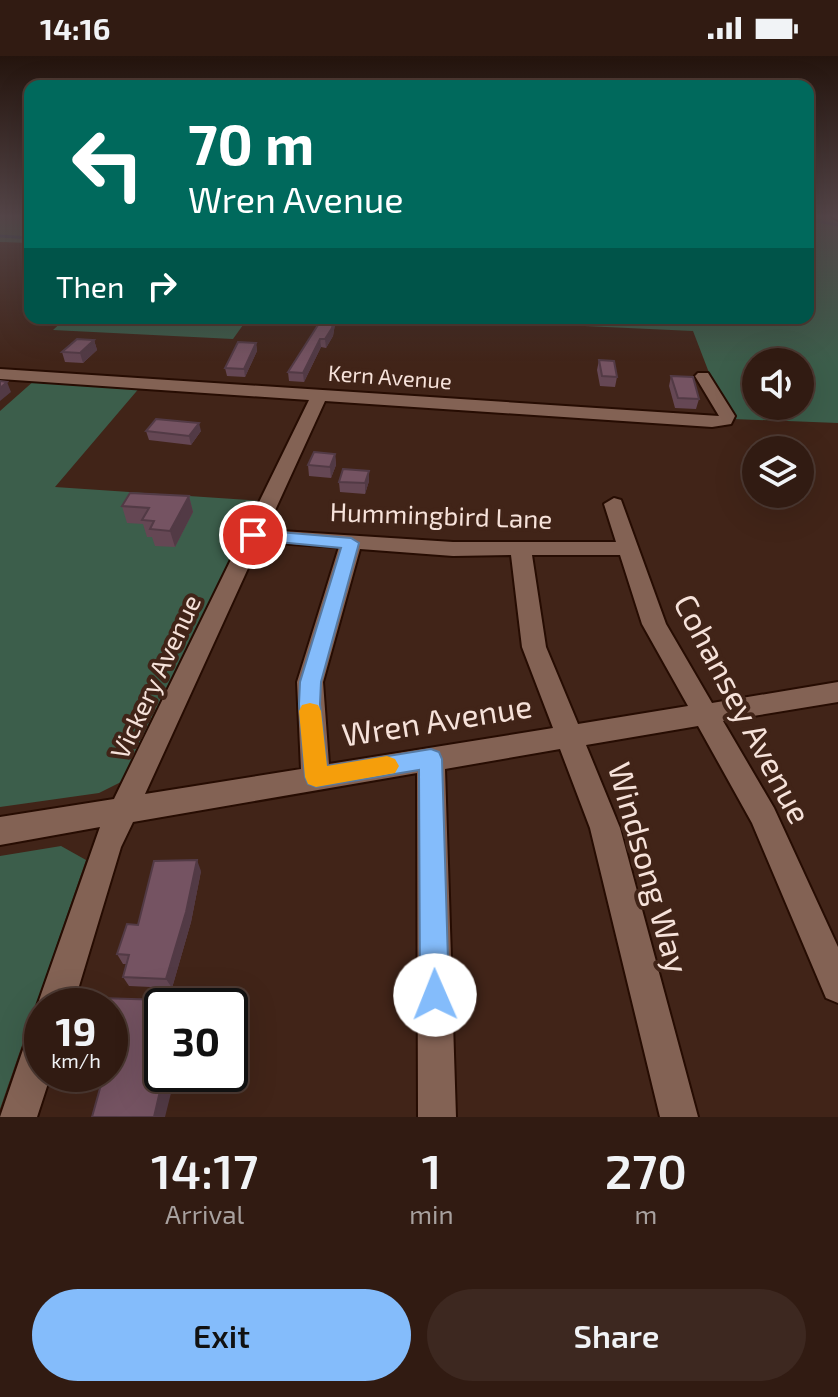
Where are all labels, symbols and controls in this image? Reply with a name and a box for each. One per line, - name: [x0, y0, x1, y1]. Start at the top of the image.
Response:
- text: 14:16: [40, 10, 110, 46]
- text: 70 m: [188, 109, 314, 176]
- icon: left: [56, 112, 160, 216]
- text: Wren Avenue: [188, 177, 404, 220]
- icon: right: [140, 264, 184, 308]
- text: Then: [56, 268, 124, 304]
- map controls: [742, 348, 814, 508]
- button: sound: [742, 348, 814, 420]
- street label: Kern Avenue: [327, 359, 453, 393]
- button: layers: [742, 436, 814, 508]
- street label: Hummingbird Lane: [329, 495, 553, 534]
- pin: [219, 501, 287, 569]
- icon: arrive: [231, 513, 275, 557]
- street label: Cohansey Avenue: [667, 587, 820, 829]
- street label: Vickery Avenue: [103, 589, 206, 763]
- street label: Wren Avenue: [339, 685, 534, 753]
- street label: Windsong Way: [602, 758, 698, 977]
- position arrow: [393, 953, 477, 1037]
- speed limit sign: 30: [144, 988, 248, 1092]
- text: 19: [56, 1006, 96, 1054]
- text: km/h: [51, 1048, 101, 1072]
- text: 14:17: [151, 1141, 258, 1199]
- text: 1: [421, 1141, 441, 1199]
- text: 270: [605, 1141, 687, 1199]
- text: Arrival: [165, 1198, 244, 1229]
- text: min: [409, 1198, 454, 1229]
- text: m: [634, 1198, 657, 1229]
- button: Exit: [32, 1289, 411, 1381]
- button: Share: [427, 1289, 806, 1381]

